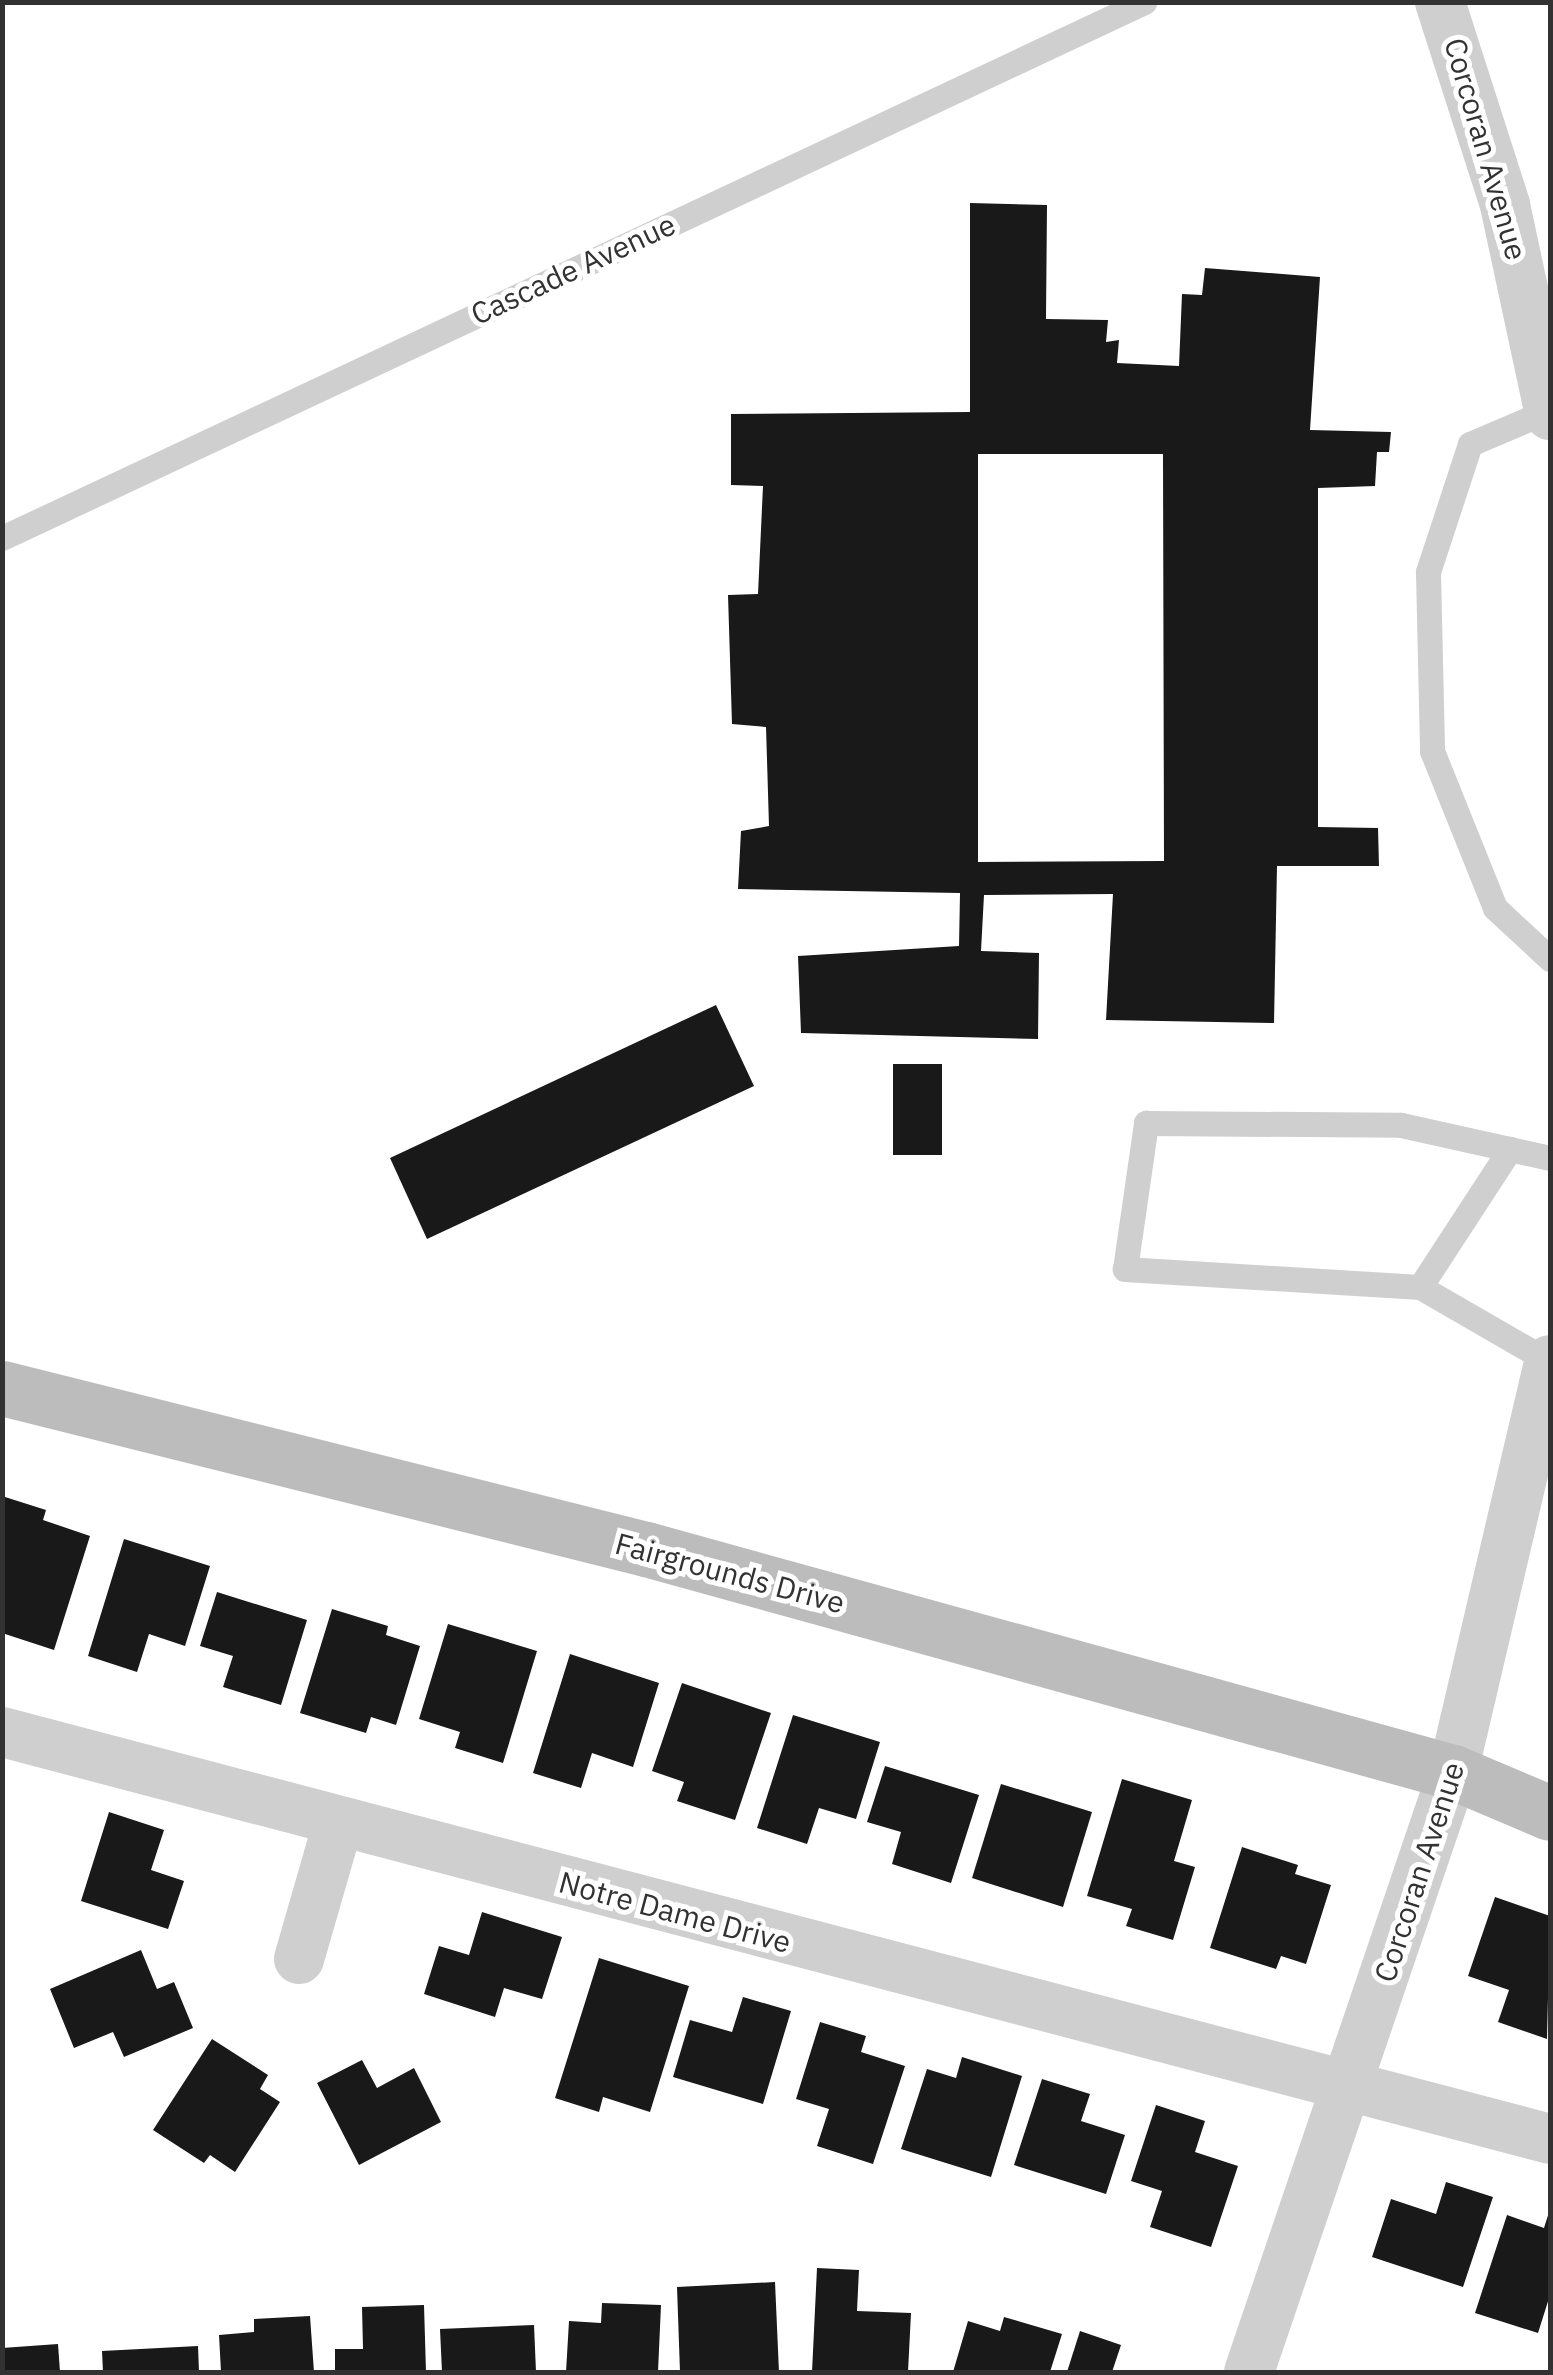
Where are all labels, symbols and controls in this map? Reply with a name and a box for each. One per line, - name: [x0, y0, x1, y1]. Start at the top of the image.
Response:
- street label: Corcoran Avenue: [1437, 34, 1535, 264]
- street label: Cascade Avenue: [465, 206, 681, 332]
- street label: Fairgrounds Drive: [612, 1525, 848, 1621]
- street label: Corcoran Avenue: [1366, 1757, 1472, 1987]
- street label: Notre Dame Drive: [555, 1864, 795, 1960]

